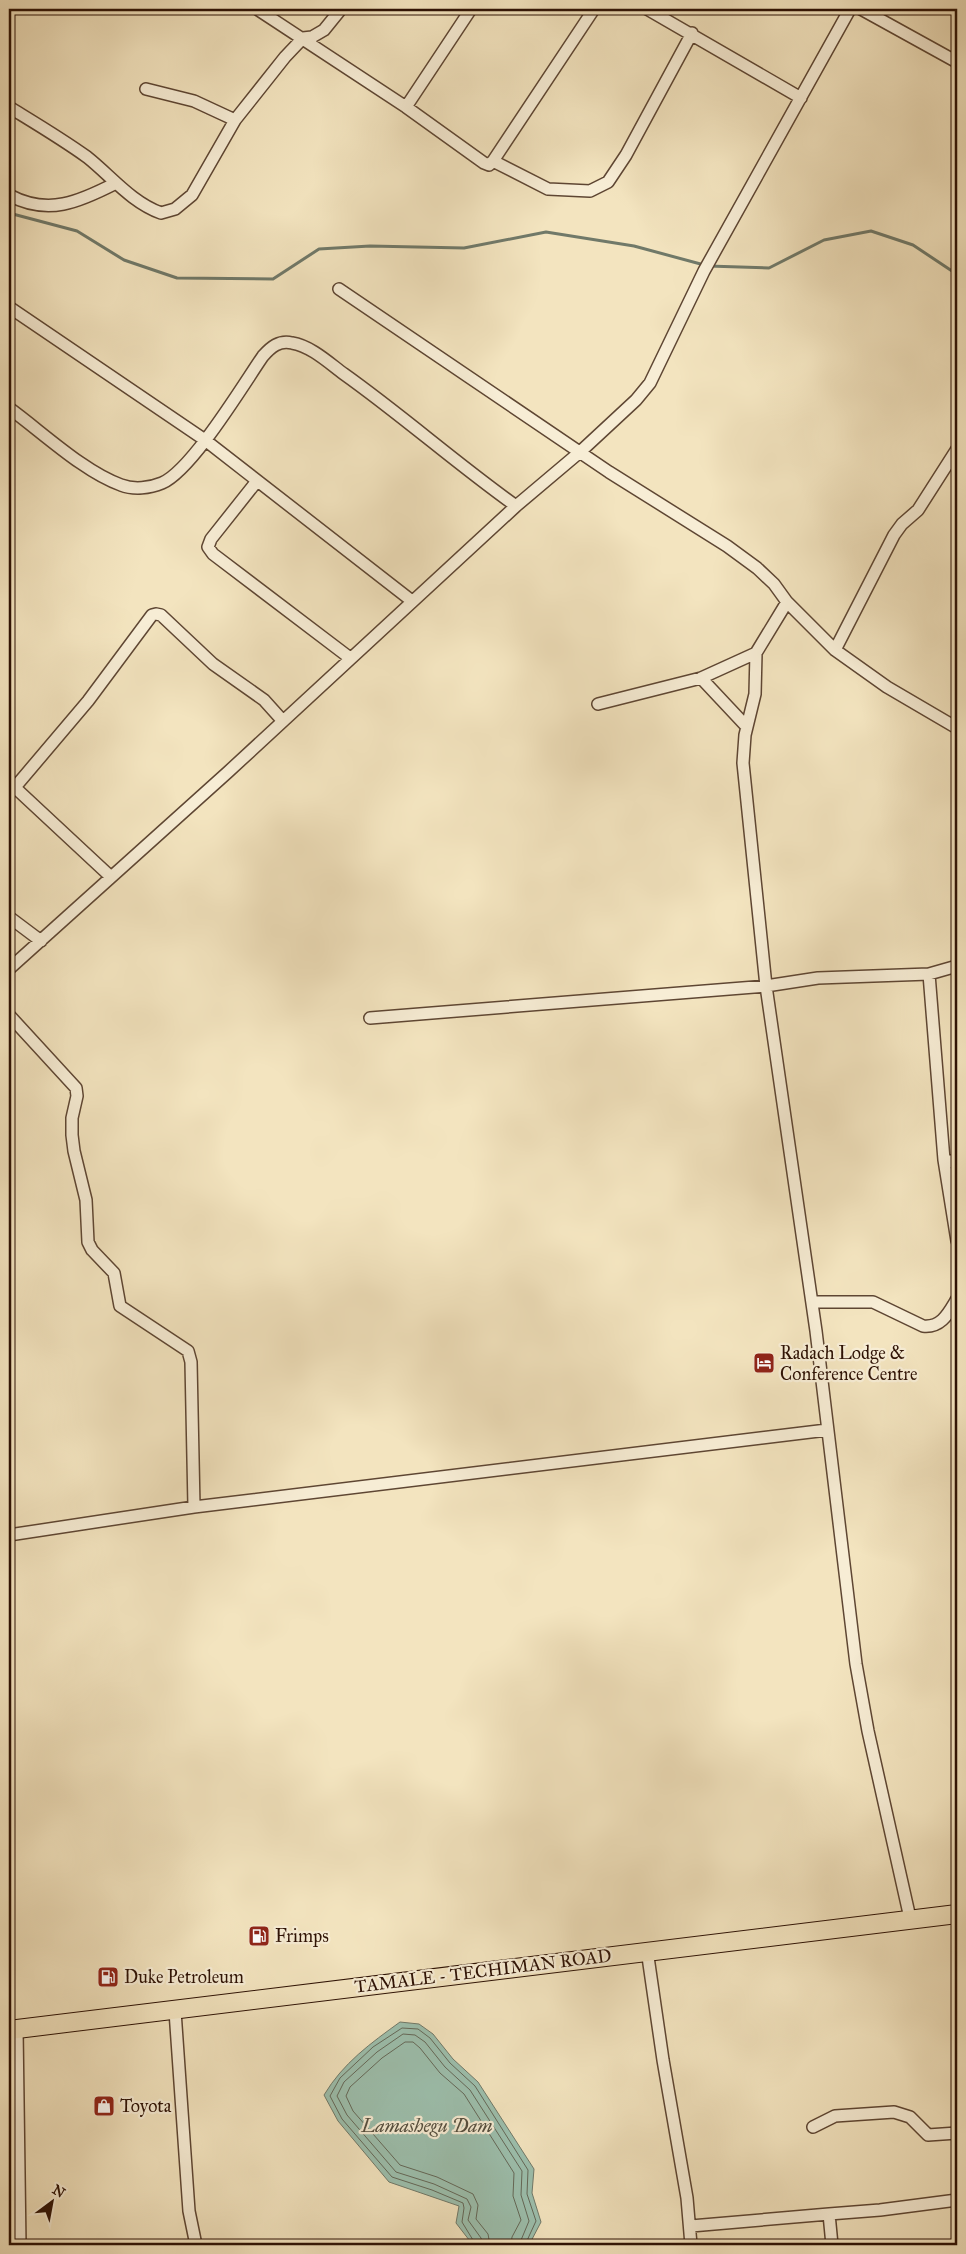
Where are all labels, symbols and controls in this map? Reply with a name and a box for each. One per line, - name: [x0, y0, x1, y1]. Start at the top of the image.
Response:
- place label: Radach Lodge & Conference Centre: [780, 1342, 917, 1385]
- hotel icon: Radach Lodge & Conference Centre: [752, 1351, 776, 1375]
- fuel station icon: Frimps: [247, 1924, 271, 1948]
- place label: Frimps: [275, 1925, 329, 1947]
- street label: TAMALE - TECHIMAN ROAD: [353, 1944, 613, 1998]
- fuel station icon: Duke Petroleum: [96, 1965, 120, 1989]
- place label: Duke Petroleum: [124, 1966, 244, 1988]
- shop icon: Toyota: [92, 2094, 116, 2118]
- place label: Toyota: [120, 2095, 172, 2117]
- water label: Lamashegu Dam: [360, 2114, 493, 2137]
- north arrow: [28, 2176, 78, 2226]
- text: N: [49, 2181, 68, 2202]

